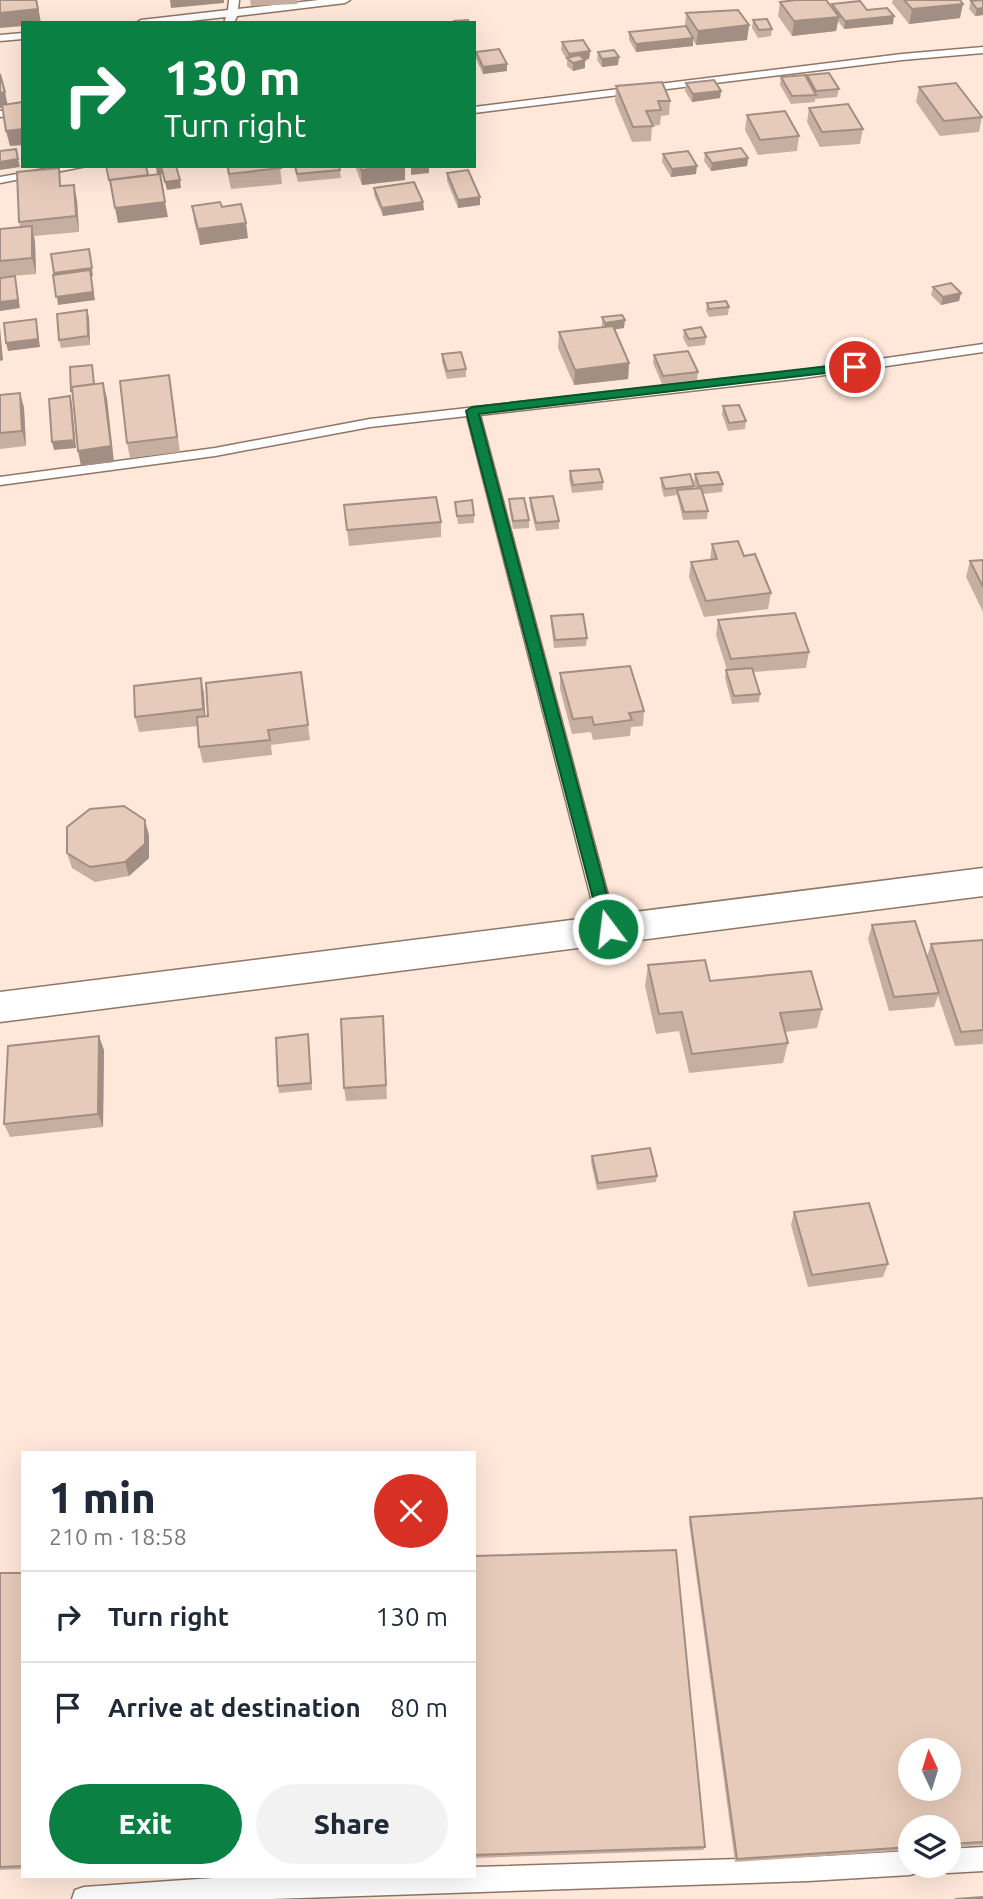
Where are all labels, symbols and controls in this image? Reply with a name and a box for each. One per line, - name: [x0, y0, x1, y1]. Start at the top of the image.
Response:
- icon: right: [49, 49, 140, 140]
- text: 130 m: [164, 49, 301, 104]
- text: Turn right: [164, 107, 306, 143]
- pin: [825, 337, 885, 397]
- icon: arrive: [836, 348, 874, 386]
- position arrow: [571, 892, 645, 966]
- text: 1 min: [49, 1474, 156, 1521]
- button: close: [374, 1474, 448, 1548]
- text: 210 m · 18:58: [49, 1524, 187, 1549]
- icon: right: [49, 1598, 87, 1636]
- text: Turn right: [108, 1602, 229, 1631]
- text: 130 m: [376, 1602, 448, 1631]
- icon: arrive: [49, 1689, 87, 1727]
- text: Arrive at destination: [108, 1693, 361, 1722]
- text: 80 m: [390, 1693, 448, 1722]
- north arrow: [898, 1738, 961, 1801]
- map controls: [898, 1738, 961, 1878]
- button: Exit: [49, 1784, 242, 1864]
- button: Share: [256, 1784, 448, 1864]
- button: layers: [898, 1815, 961, 1878]

